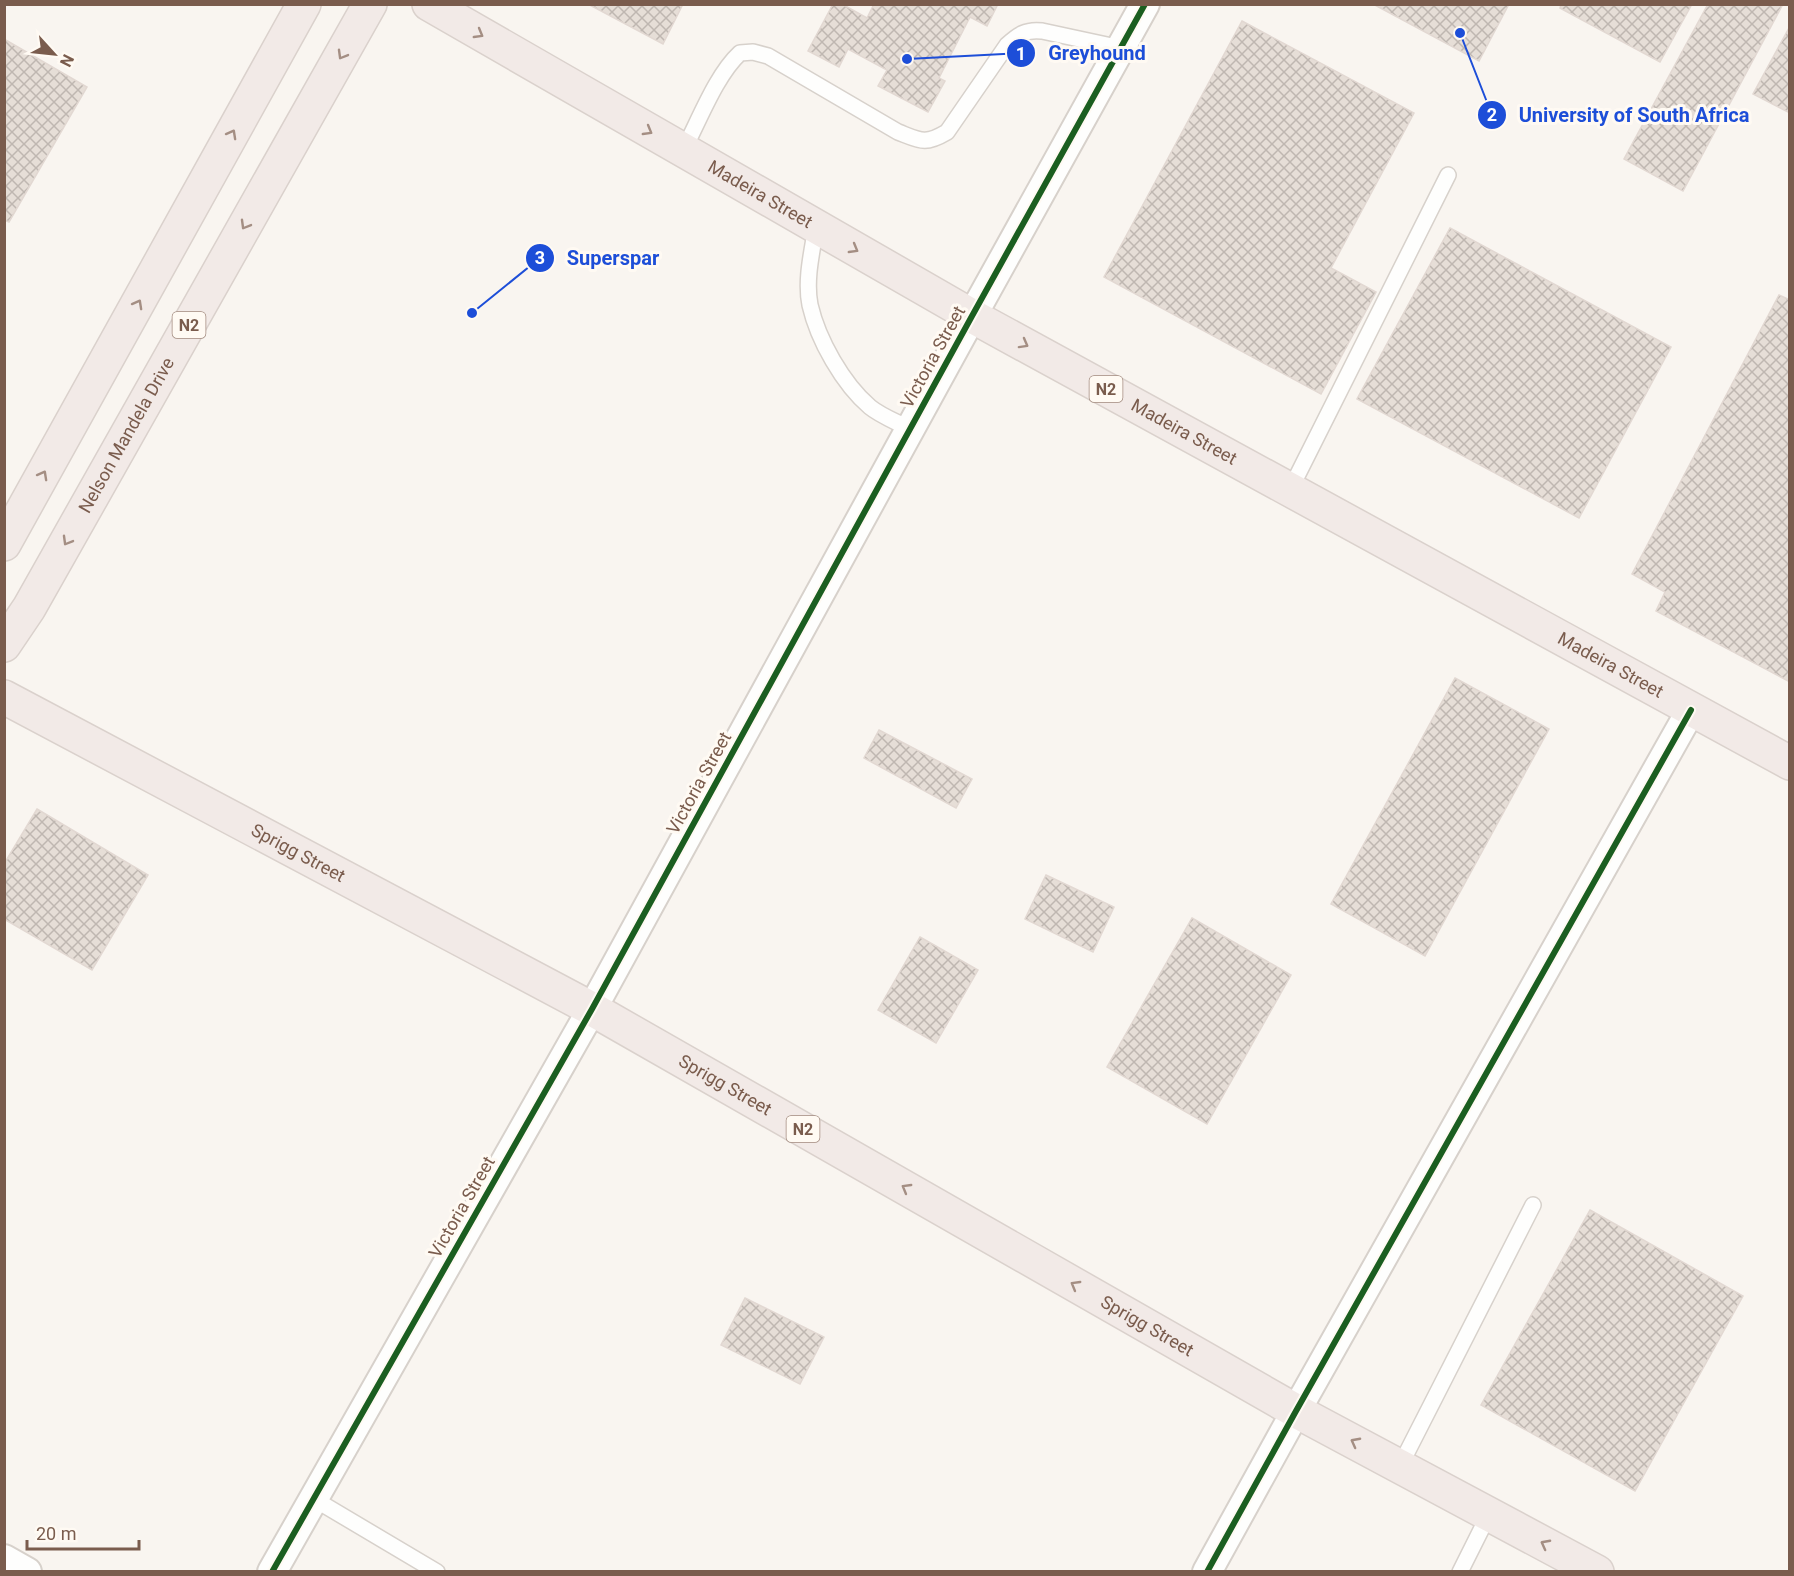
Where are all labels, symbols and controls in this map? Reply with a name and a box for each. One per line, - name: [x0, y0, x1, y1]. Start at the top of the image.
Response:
- north arrow: [24, 24, 84, 84]
- one-way arrow: [473, 27, 483, 38]
- callout: Greyhound: [1006, 34, 1158, 72]
- text: Greyhound: [1048, 41, 1146, 65]
- text: 1: [1016, 43, 1026, 64]
- one-way arrow: [337, 49, 349, 60]
- text: N: [56, 51, 78, 70]
- callout: University of South Africa: [1477, 96, 1761, 134]
- text: University of South Africa: [1519, 103, 1750, 127]
- text: 2: [1487, 104, 1497, 125]
- one-way arrow: [642, 124, 652, 136]
- one-way arrow: [225, 129, 236, 140]
- street label: Madeira Street: [704, 156, 817, 232]
- one-way arrow: [241, 219, 253, 229]
- callout: Superspar: [525, 239, 672, 277]
- one-way arrow: [848, 242, 858, 253]
- text: Superspar: [567, 246, 660, 270]
- text: 3: [535, 247, 545, 268]
- one-way arrow: [130, 300, 142, 310]
- street label: Victoria Street: [896, 302, 969, 411]
- road number: N2: [172, 312, 206, 338]
- one-way arrow: [1018, 337, 1028, 349]
- street label: Nelson Mandela Drive: [74, 354, 178, 516]
- road number: N2: [1090, 376, 1122, 402]
- street label: Madeira Street: [1128, 394, 1241, 469]
- one-way arrow: [36, 471, 47, 481]
- one-way arrow: [62, 535, 74, 545]
- street label: Madeira Street: [1554, 627, 1667, 702]
- street label: Victoria Street: [662, 728, 735, 837]
- street label: Sprigg Street: [248, 819, 349, 886]
- street label: Sprigg Street: [675, 1050, 776, 1119]
- road number: N2: [786, 1116, 820, 1142]
- street label: Victoria Street: [424, 1152, 499, 1261]
- one-way arrow: [902, 1184, 912, 1195]
- one-way arrow: [1071, 1280, 1081, 1292]
- street label: Sprigg Street: [1097, 1291, 1198, 1360]
- one-way arrow: [1350, 1438, 1361, 1449]
- scale bar: [27, 1513, 140, 1551]
- text: 20 m: [36, 1523, 76, 1544]
- one-way arrow: [1541, 1540, 1551, 1551]

